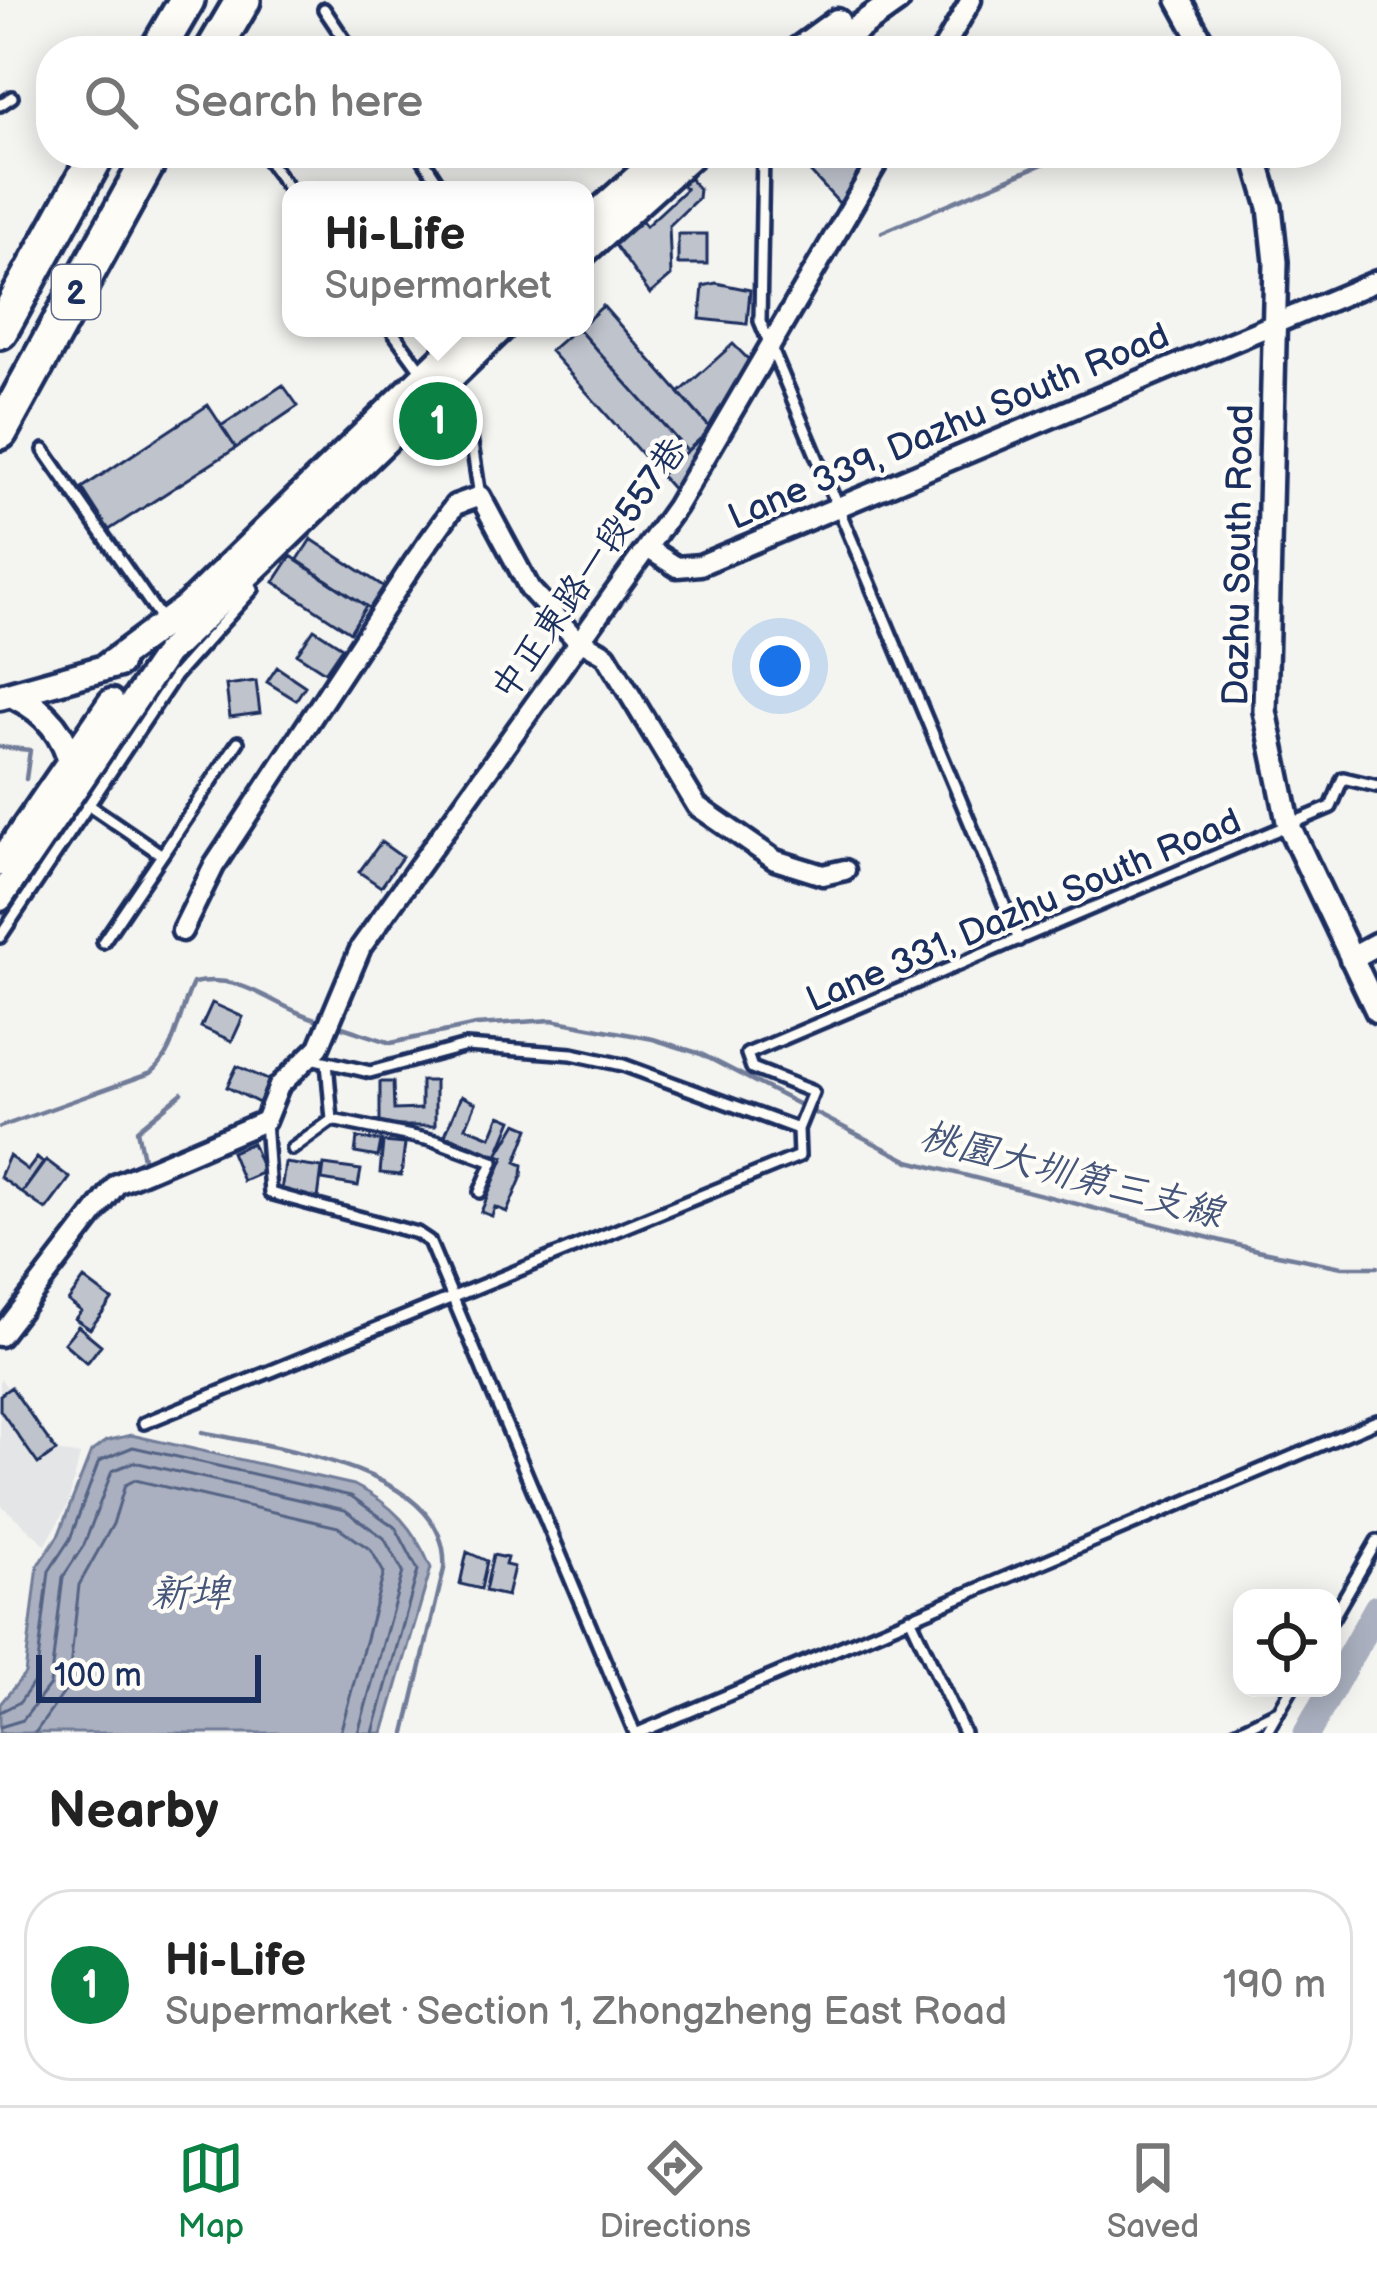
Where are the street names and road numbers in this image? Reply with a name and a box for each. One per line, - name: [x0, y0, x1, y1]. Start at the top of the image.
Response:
- road number: 2: [52, 265, 100, 319]
- street label: Lane 339, Dazhu South Road: [722, 315, 1176, 540]
- street label: Dazhu South Road: [1215, 404, 1264, 706]
- street label: 中正東路一段557巷: [483, 430, 697, 709]
- street label: Lane 331, Dazhu South Road: [800, 800, 1248, 1022]

